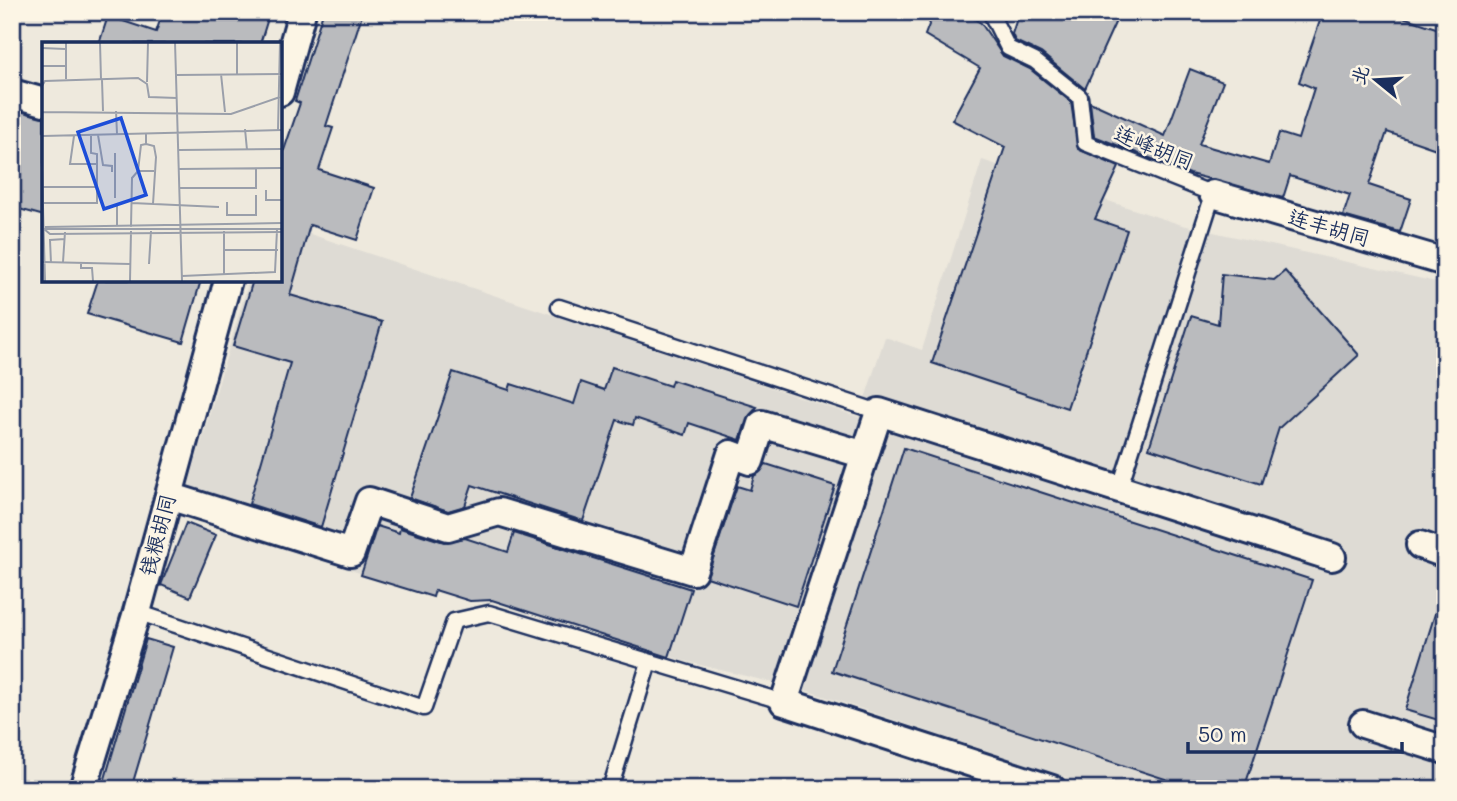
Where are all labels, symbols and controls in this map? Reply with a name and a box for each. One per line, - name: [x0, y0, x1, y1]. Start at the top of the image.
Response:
- inset map: [42, 42, 282, 282]
- north arrow: [1342, 46, 1412, 116]
- text: 北: [1345, 62, 1374, 87]
- street label: 连峰胡同: [1111, 118, 1199, 175]
- street label: 连丰胡同: [1285, 202, 1374, 251]
- street label: 钱粮胡同: [133, 491, 180, 579]
- scale bar: [1188, 710, 1401, 754]
- text: 50 m: [1198, 720, 1247, 747]

